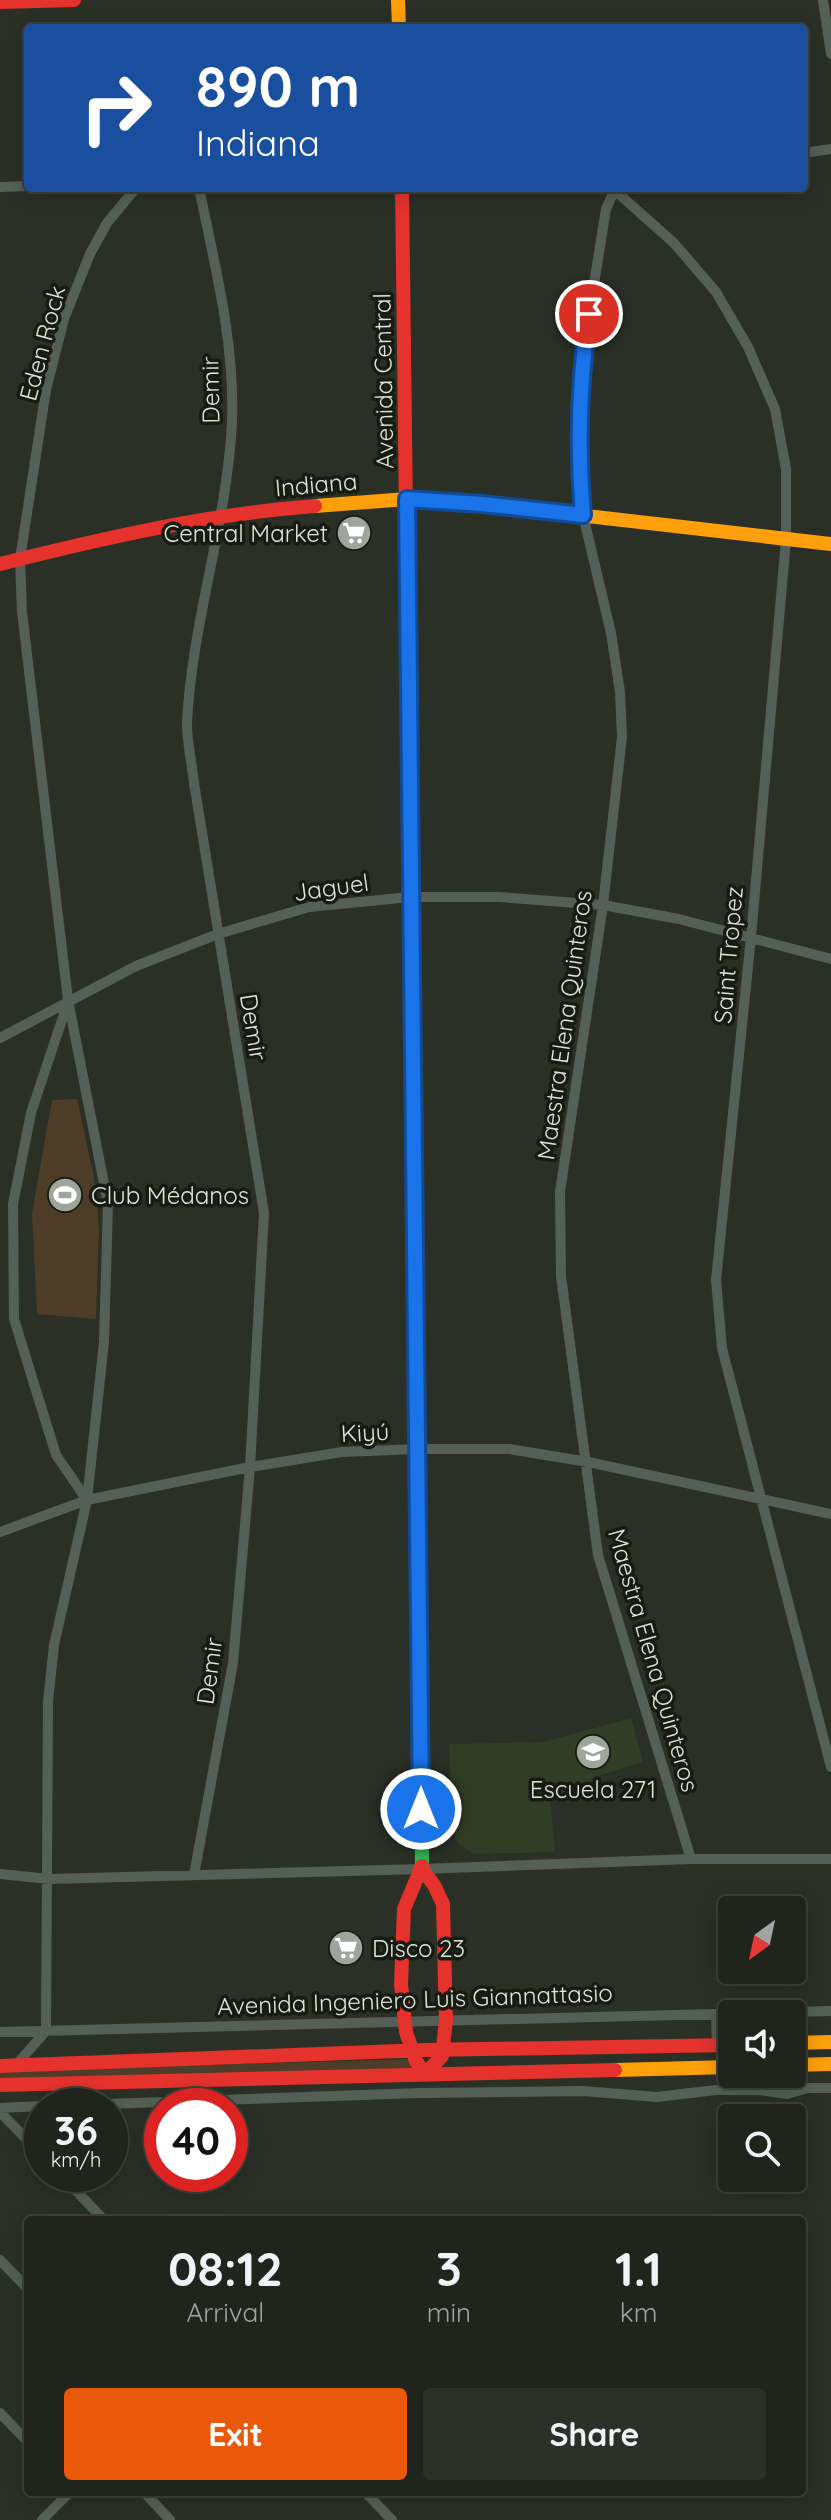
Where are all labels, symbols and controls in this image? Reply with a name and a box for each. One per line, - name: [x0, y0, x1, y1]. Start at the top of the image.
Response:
- text: 890 m: [196, 51, 360, 121]
- icon: right: [64, 56, 168, 160]
- text: Indiana: [196, 120, 320, 165]
- pin: [555, 280, 623, 348]
- street label: Eden Rock: [12, 282, 72, 404]
- icon: arrive: [567, 292, 611, 336]
- street label: Avenida Central: [366, 293, 400, 469]
- street label: Demir: [194, 356, 226, 424]
- street label: Indiana: [274, 465, 358, 503]
- supermarket icon: Central Market: [335, 514, 373, 552]
- place label: Central Market: [164, 518, 328, 548]
- street label: Jaguel: [291, 867, 371, 907]
- street label: Saint Tropez: [707, 885, 749, 1025]
- street label: Maestra Elena Quinteros: [530, 888, 598, 1162]
- street label: Demir: [234, 991, 274, 1063]
- sports icon: Club Médanos: [46, 1176, 84, 1214]
- place label: Club Médanos: [91, 1180, 249, 1210]
- street label: Kiyú: [340, 1416, 390, 1448]
- street label: Maestra Elena Quinteros: [602, 1525, 706, 1795]
- street label: Demir: [189, 1636, 229, 1706]
- school or university icon: Escuela 271: [574, 1733, 612, 1771]
- position arrow: [379, 1767, 463, 1851]
- place label: Escuela 271: [530, 1774, 656, 1804]
- north arrow: [718, 1896, 806, 1984]
- map controls: [718, 1896, 806, 2192]
- supermarket icon: Disco 23: [327, 1929, 365, 1967]
- place label: Disco 23: [372, 1933, 465, 1963]
- street label: Avenida Ingeniero Luis Giannattasio: [217, 1977, 613, 2021]
- button: sound: [718, 2000, 806, 2088]
- speed limit sign: 40: [144, 2088, 248, 2192]
- button: search: [718, 2104, 806, 2192]
- text: 36: [54, 2105, 98, 2155]
- text: km/h: [51, 2147, 101, 2172]
- text: 08:12: [168, 2238, 283, 2298]
- text: 3: [436, 2238, 462, 2298]
- text: 1.1: [615, 2238, 662, 2298]
- text: Arrival: [186, 2296, 264, 2329]
- text: min: [427, 2296, 471, 2329]
- text: km: [620, 2296, 657, 2329]
- button: Exit: [64, 2388, 407, 2480]
- button: Share: [423, 2388, 766, 2480]

